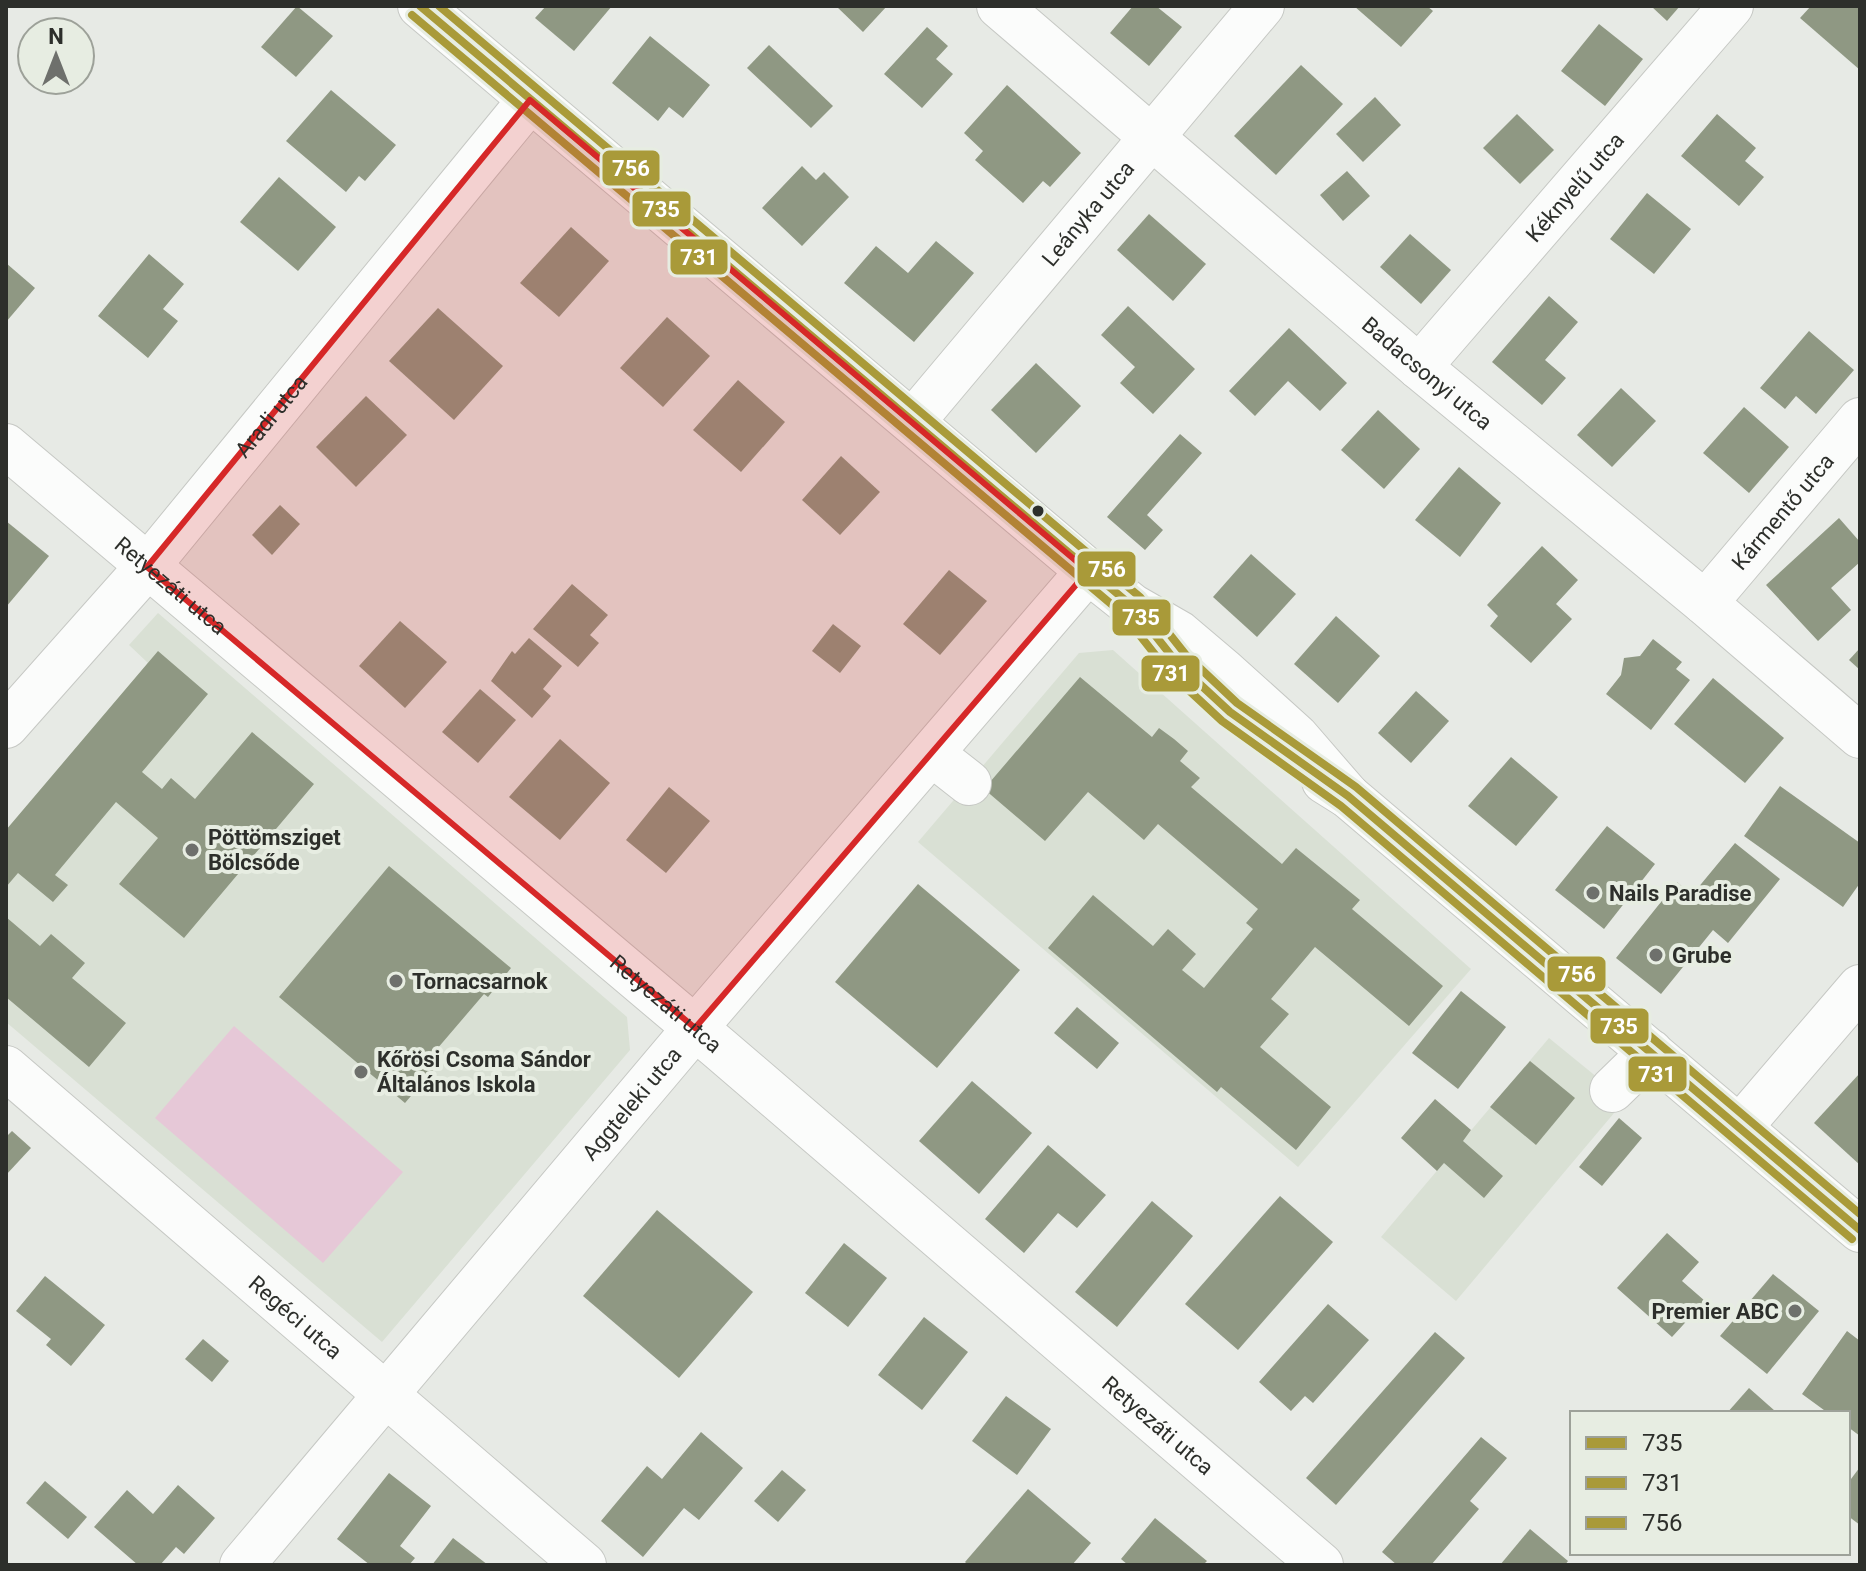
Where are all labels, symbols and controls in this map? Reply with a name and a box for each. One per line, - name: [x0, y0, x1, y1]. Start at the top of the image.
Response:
- north arrow: [16, 16, 96, 96]
- text: N: [48, 24, 64, 49]
- street label: Kéknyelű utca: [1521, 128, 1629, 247]
- line badge: 756: [601, 149, 661, 187]
- text: 756: [612, 156, 650, 181]
- street label: Leányka utca: [1037, 156, 1139, 271]
- line badge: 735: [631, 190, 692, 228]
- text: 735: [642, 197, 680, 222]
- line badge: 731: [669, 238, 729, 276]
- text: 731: [680, 245, 718, 270]
- street label: Badacsonyi utca: [1357, 312, 1497, 435]
- street label: Aradi utca: [230, 370, 313, 463]
- street label: Kármentő utca: [1727, 449, 1839, 575]
- unlabelled marker: [1030, 503, 1046, 519]
- street label: Retyezáti utca: [110, 532, 232, 640]
- line badge: 756: [1076, 550, 1137, 588]
- text: 756: [1088, 557, 1126, 582]
- line badge: 735: [1111, 598, 1172, 637]
- text: 735: [1122, 605, 1160, 630]
- line badge: 731: [1140, 654, 1201, 693]
- text: 731: [1152, 661, 1190, 686]
- place label: Pöttömsziget Bölcsőde: [208, 825, 341, 875]
- marker: Pöttömsziget Bölcsőde: [183, 841, 201, 859]
- place label: Nails Paradise: [1609, 881, 1752, 906]
- marker: Nails Paradise: [1584, 884, 1602, 902]
- place label: Grube: [1672, 943, 1732, 968]
- marker: Grube: [1647, 946, 1665, 964]
- street label: Retyezáti utca: [605, 950, 727, 1058]
- line badge: 756: [1546, 955, 1607, 993]
- text: 756: [1558, 962, 1596, 987]
- place label: Tornacsarnok: [412, 969, 548, 994]
- marker: Tornacsarnok: [387, 972, 405, 990]
- line badge: 735: [1589, 1007, 1650, 1045]
- text: 735: [1600, 1014, 1638, 1039]
- street label: Aggteleki utca: [577, 1042, 686, 1165]
- place label: Kőrösi Csoma Sándor Általános Iskola: [377, 1047, 591, 1097]
- line badge: 731: [1627, 1055, 1688, 1093]
- text: 731: [1638, 1062, 1676, 1087]
- marker: Kőrösi Csoma Sándor Általános Iskola: [352, 1063, 370, 1081]
- street label: Regéci utca: [244, 1271, 347, 1364]
- place label: Premier ABC: [1652, 1299, 1779, 1324]
- marker: Premier ABC: [1786, 1302, 1804, 1320]
- street label: Retyezáti utca: [1097, 1371, 1218, 1480]
- legend: [1570, 1411, 1850, 1555]
- text: 735: [1642, 1429, 1682, 1457]
- text: 731: [1642, 1469, 1682, 1497]
- text: 756: [1642, 1509, 1682, 1537]

